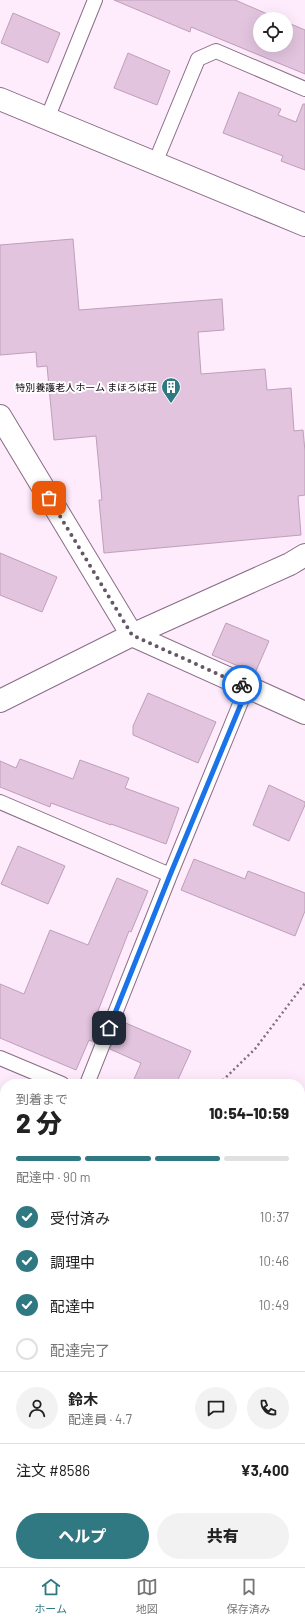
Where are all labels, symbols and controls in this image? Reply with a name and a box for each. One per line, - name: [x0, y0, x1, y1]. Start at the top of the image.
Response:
- map controls: [253, 12, 293, 52]
- button: locate: [253, 12, 293, 52]
- building icon: 特別養護老人ホーム まほろば荘: [160, 376, 182, 404]
- place label: 特別養護老人ホーム まほろば荘: [15, 381, 157, 393]
- pin: [32, 481, 66, 515]
- icon: bag: [38, 487, 60, 509]
- courier: [222, 665, 262, 705]
- icon: bike: [231, 674, 253, 696]
- pin: [92, 1011, 126, 1045]
- icon: home: [98, 1017, 120, 1039]
- text: 到着まで: [16, 1091, 68, 1107]
- text: 10:54–10:59: [209, 1104, 289, 1122]
- text: 2 分: [16, 1107, 62, 1138]
- text: 配達中 · 90 m: [16, 1169, 90, 1185]
- icon: check: [16, 1206, 38, 1228]
- text: 受付済み: [50, 1209, 110, 1227]
- text: 10:37: [260, 1209, 289, 1225]
- icon: check: [16, 1250, 38, 1272]
- text: 調理中: [50, 1253, 95, 1271]
- text: 10:46: [259, 1253, 289, 1269]
- icon: check: [16, 1294, 38, 1316]
- text: 配達中: [50, 1297, 95, 1315]
- text: 10:49: [259, 1297, 289, 1313]
- text: 配達完了: [50, 1341, 110, 1359]
- button: person: [16, 1387, 58, 1429]
- button: chat: [195, 1387, 237, 1429]
- button: phone: [247, 1387, 289, 1429]
- text: 鈴木: [68, 1390, 98, 1408]
- text: 配達員 · 4.7: [68, 1411, 132, 1427]
- text: 注文 #8586: [16, 1461, 90, 1479]
- text: ¥3,400: [240, 1461, 289, 1479]
- button: ヘルプ: [16, 1513, 149, 1559]
- button: 共有: [157, 1513, 289, 1559]
- tab: ホーム: [34, 1576, 67, 1616]
- tab: 地図: [136, 1576, 158, 1616]
- tab: 保存済み: [227, 1576, 271, 1616]

